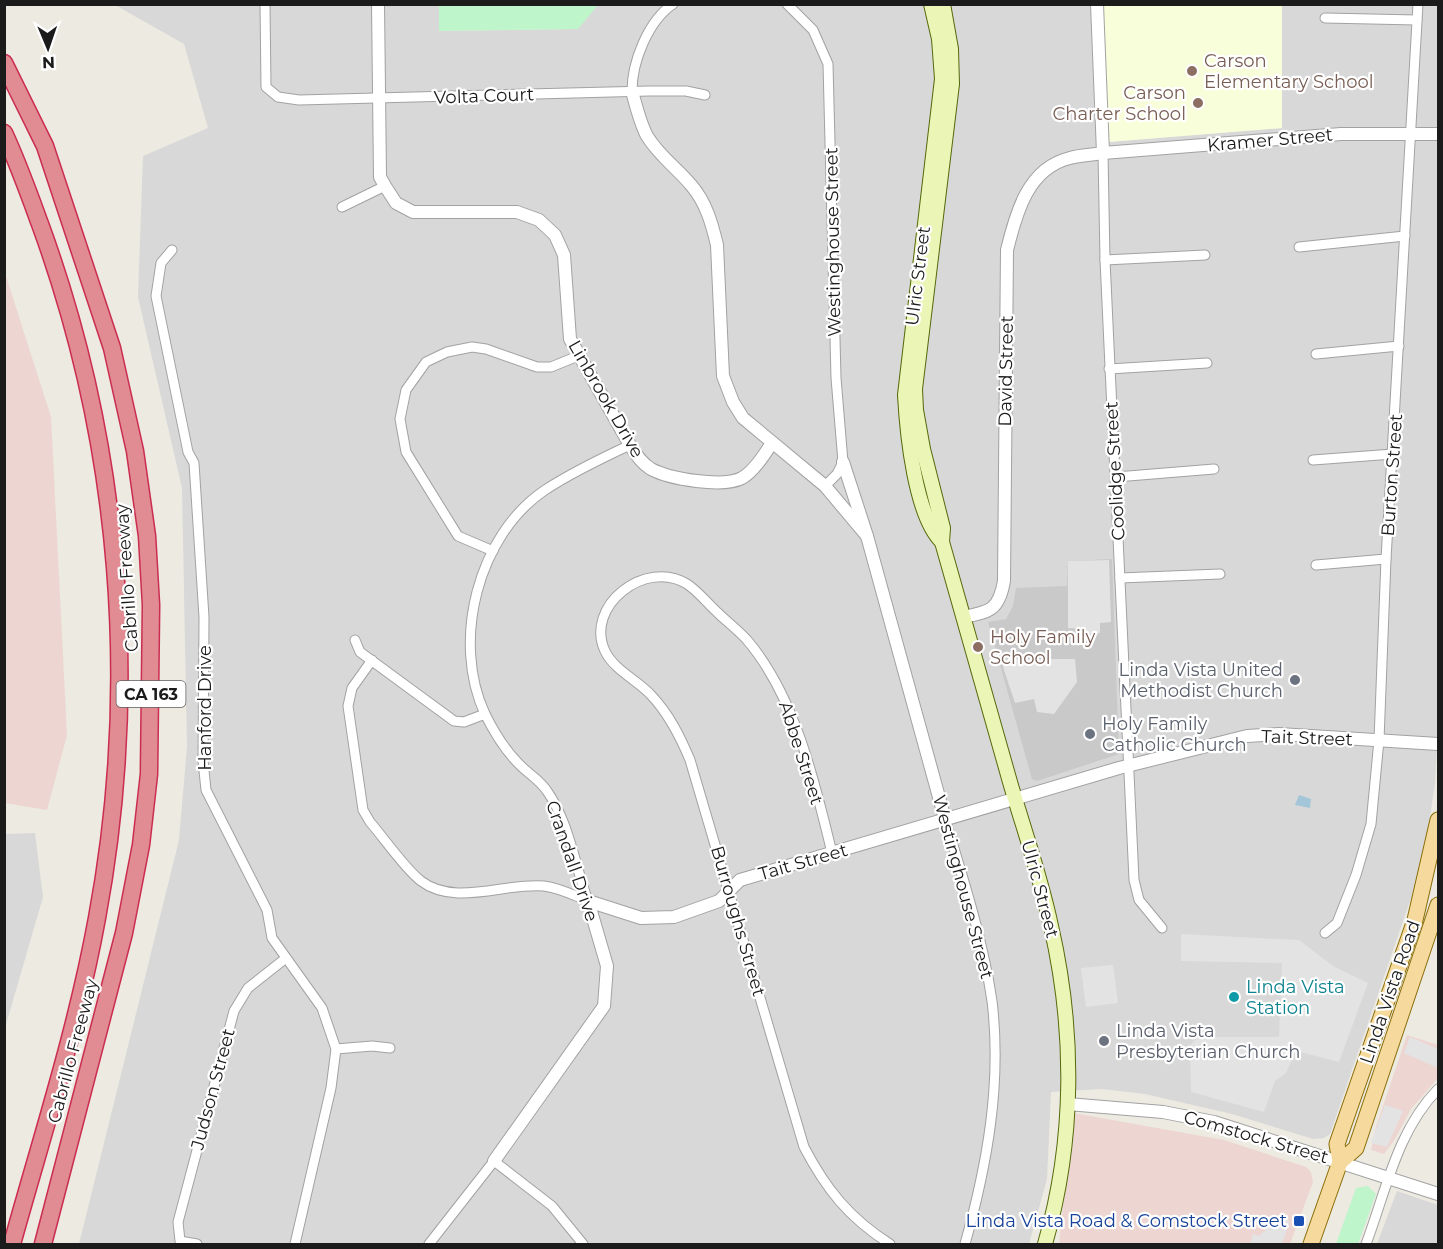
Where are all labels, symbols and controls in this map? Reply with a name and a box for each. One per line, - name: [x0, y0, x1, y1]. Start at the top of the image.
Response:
- north arrow: [18, 18, 78, 78]
- place label: Carson Elementary School: [1204, 50, 1374, 93]
- text: N: [42, 53, 55, 72]
- marker: Carson Elementary School: [1185, 64, 1199, 78]
- place label: Carson Charter School: [1053, 82, 1186, 125]
- street label: Volta Court: [433, 83, 535, 109]
- marker: Carson Charter School: [1191, 96, 1205, 110]
- street label: Kramer Street: [1206, 124, 1334, 156]
- street label: Westinghouse Street: [820, 147, 846, 337]
- street label: Ulric Street: [901, 225, 935, 327]
- street label: David Street: [994, 315, 1018, 427]
- street label: Linbrook Drive: [563, 336, 649, 462]
- street label: Coolidge Street: [1100, 401, 1130, 541]
- street label: Burton Street: [1377, 413, 1407, 537]
- street label: Cabrillo Freeway: [111, 503, 143, 653]
- place label: Holy Family School: [990, 626, 1095, 669]
- marker: Holy Family School: [971, 640, 985, 654]
- street label: Hanford Drive: [194, 645, 216, 771]
- place label: Linda Vista United Methodist Church: [1119, 659, 1283, 702]
- marker: Linda Vista United Methodist Church: [1288, 673, 1302, 687]
- road number: CA 163: [116, 681, 186, 707]
- street label: Abbe Street: [774, 699, 828, 807]
- place label: Holy Family Catholic Church: [1102, 713, 1247, 756]
- street label: Tait Street: [1261, 725, 1353, 751]
- marker: Holy Family Catholic Church: [1083, 727, 1097, 741]
- street label: Westinghouse Street: [928, 793, 998, 981]
- street label: Crandall Drive: [541, 798, 603, 924]
- street label: Ulric Street: [1016, 838, 1064, 940]
- street label: Tait Street: [756, 839, 850, 885]
- street label: Burroughs Street: [706, 843, 770, 999]
- street label: Linda Vista Road: [1355, 917, 1425, 1067]
- street label: Cabrillo Freeway: [43, 976, 103, 1125]
- place label: Linda Vista Station: [1246, 976, 1345, 1019]
- marker: Linda Vista Station: [1227, 990, 1241, 1004]
- place label: Linda Vista Presbyterian Church: [1116, 1020, 1300, 1063]
- street label: Judson Street: [186, 1026, 240, 1153]
- marker: Linda Vista Presbyterian Church: [1097, 1034, 1111, 1048]
- street label: Comstock Street: [1181, 1106, 1331, 1168]
- place label: Linda Vista Road & Comstock Street: [965, 1210, 1287, 1232]
- marker: Linda Vista Road & Comstock Street: [1292, 1214, 1306, 1228]

